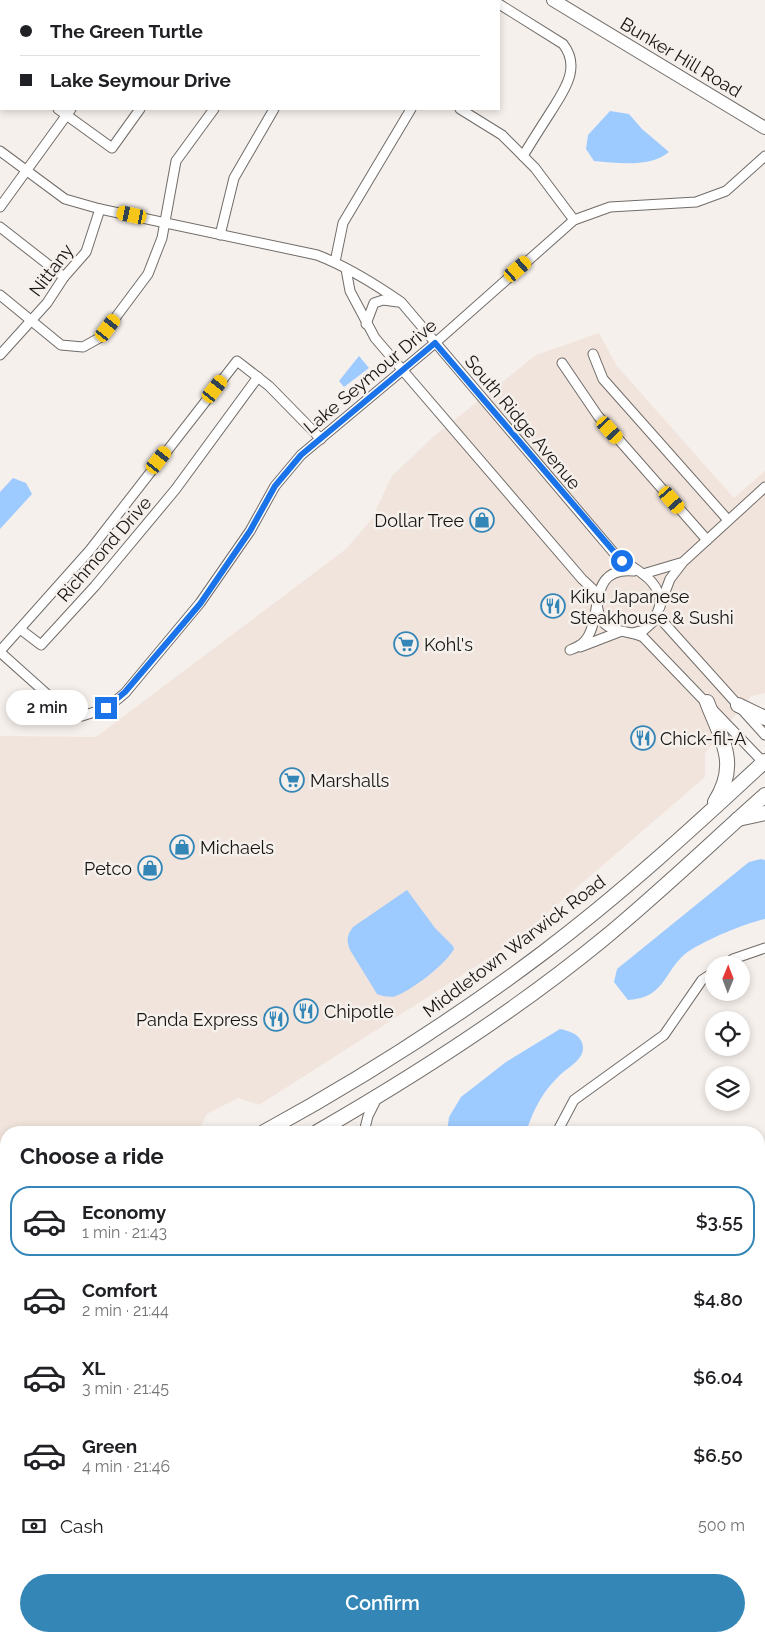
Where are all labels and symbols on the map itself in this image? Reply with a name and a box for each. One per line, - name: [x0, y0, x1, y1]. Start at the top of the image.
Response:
- street label: Bunker Hill Road: [617, 13, 745, 101]
- car: [115, 205, 148, 225]
- street label: Nittany: [25, 240, 78, 300]
- car: [501, 253, 534, 285]
- car: [92, 312, 123, 344]
- street label: Lake Seymour Drive: [299, 314, 441, 438]
- street label: South Ridge Avenue: [461, 350, 586, 494]
- car: [199, 373, 230, 405]
- car: [594, 414, 625, 446]
- car: [143, 444, 174, 476]
- car: [656, 484, 687, 516]
- street label: Richmond Drive: [53, 492, 156, 606]
- shop icon: Dollar Tree: [469, 507, 495, 533]
- place label: Dollar Tree: [374, 510, 464, 531]
- route start: [611, 550, 633, 572]
- place label: Kiku Japanese Steakhouse & Sushi: [570, 586, 734, 628]
- restaurant icon: Kiku Japanese Steakhouse & Sushi: [540, 593, 566, 619]
- supermarket icon: Kohl's: [393, 631, 419, 657]
- place label: Kohl's: [424, 634, 473, 655]
- callout: 2 min: [6, 690, 88, 726]
- route end: [95, 697, 117, 719]
- restaurant icon: Chick-fil-A: [630, 725, 656, 751]
- place label: Chick-fil-A: [660, 728, 746, 749]
- supermarket icon: Marshalls: [279, 767, 305, 793]
- place label: Marshalls: [310, 770, 390, 791]
- shop icon: Michaels: [169, 834, 195, 860]
- place label: Michaels: [200, 837, 274, 858]
- shop icon: Petco: [137, 855, 163, 881]
- place label: Petco: [84, 858, 132, 879]
- street label: Middletown Warwick Road: [419, 871, 609, 1021]
- north arrow: [705, 956, 750, 1001]
- restaurant icon: Chipotle: [293, 998, 319, 1024]
- place label: Chipotle: [324, 1001, 394, 1022]
- restaurant icon: Panda Express: [263, 1006, 289, 1032]
- place label: Panda Express: [136, 1009, 258, 1030]

